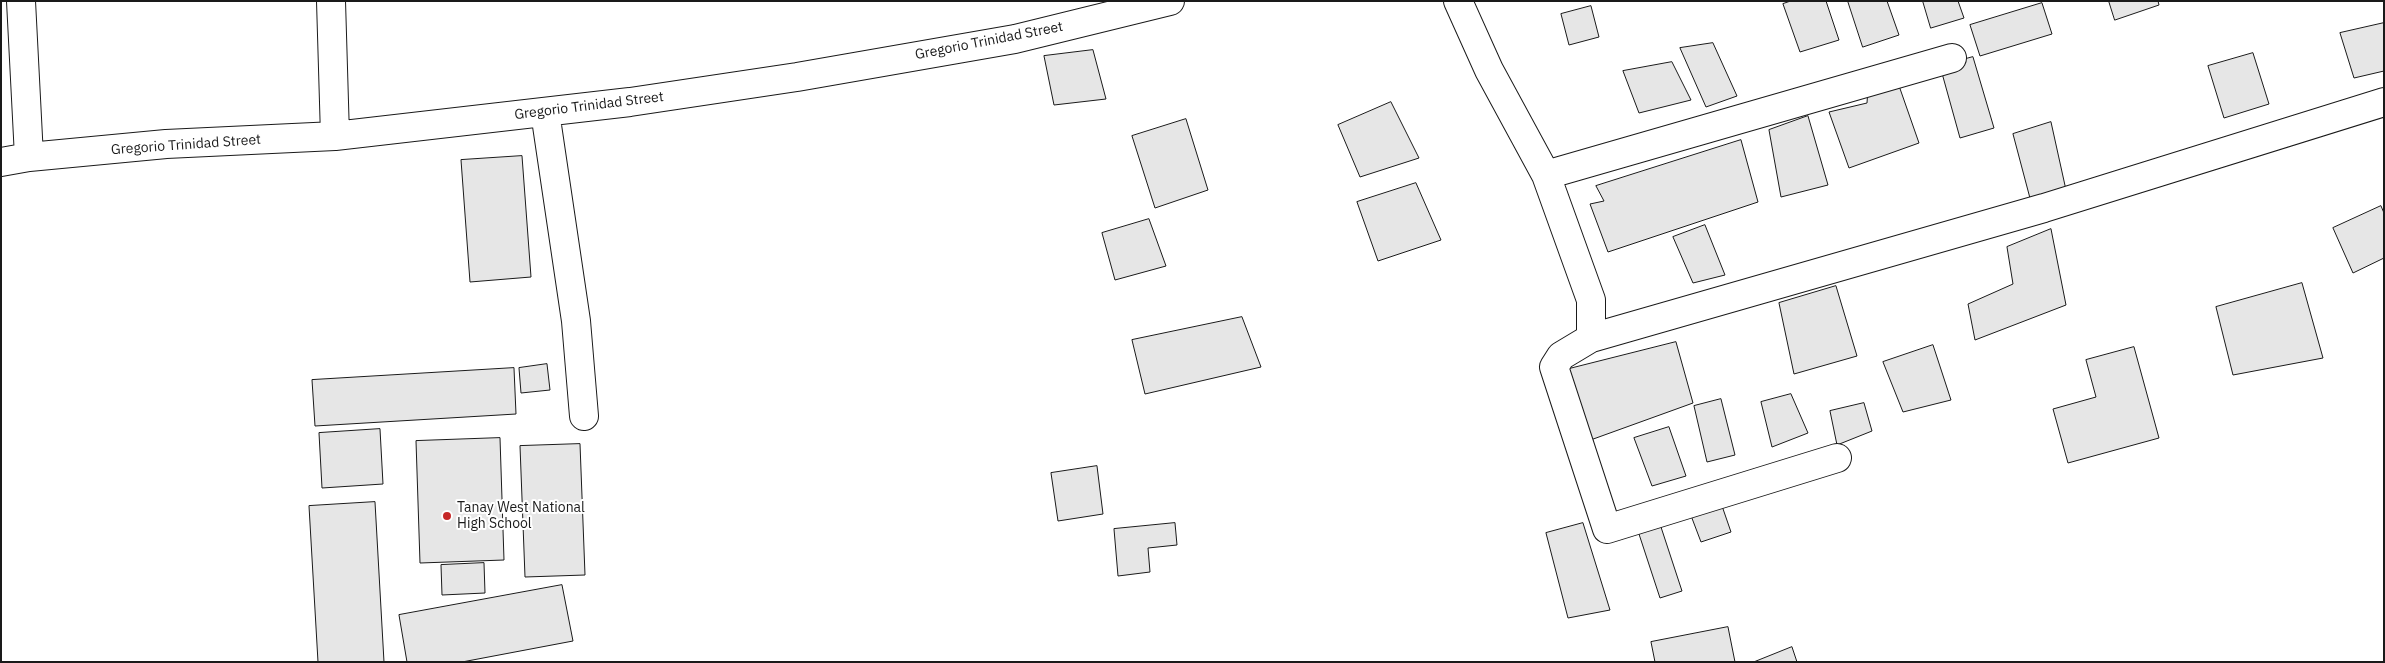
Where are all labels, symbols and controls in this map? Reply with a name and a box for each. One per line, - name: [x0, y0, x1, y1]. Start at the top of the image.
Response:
- street label: Gregorio Trinidad Street: [914, 18, 1064, 64]
- street label: Gregorio Trinidad Street: [513, 89, 665, 123]
- street label: Gregorio Trinidad Street: [110, 131, 262, 159]
- place label: Tanay West National High School: [457, 500, 585, 532]
- marker: Tanay West National High School: [441, 510, 453, 522]

